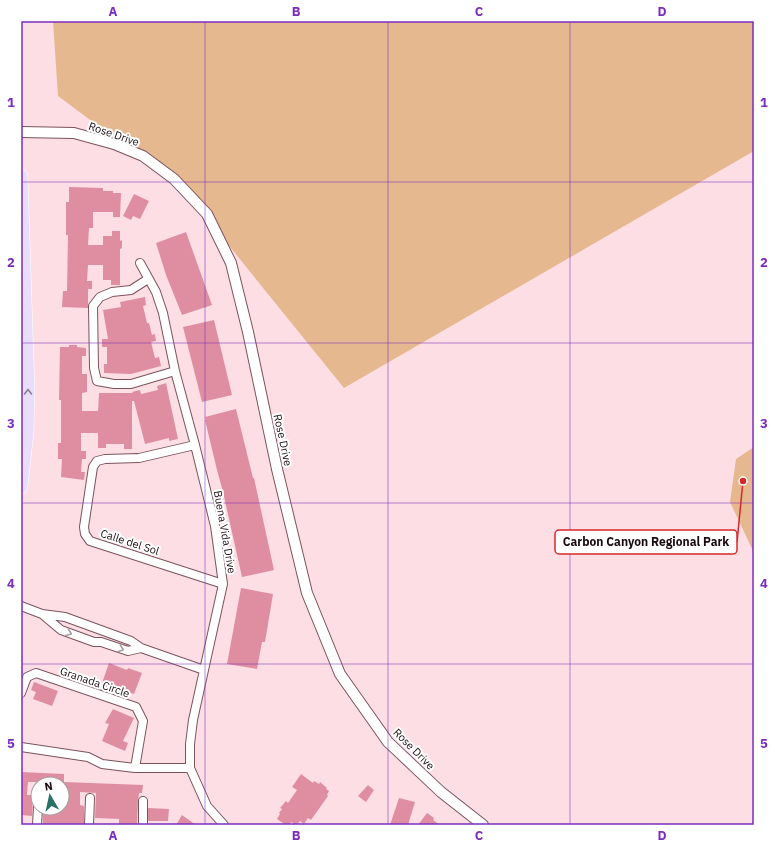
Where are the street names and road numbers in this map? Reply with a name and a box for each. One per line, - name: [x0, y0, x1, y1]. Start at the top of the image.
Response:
- street label: Rose Drive: [87, 119, 141, 149]
- street label: Rose Drive: [271, 413, 295, 467]
- street label: Buena Vida Drive: [211, 489, 239, 575]
- street label: Calle del Sol: [99, 526, 161, 558]
- street label: Granada Circle: [58, 664, 132, 700]
- street label: Rose Drive: [390, 725, 438, 773]

